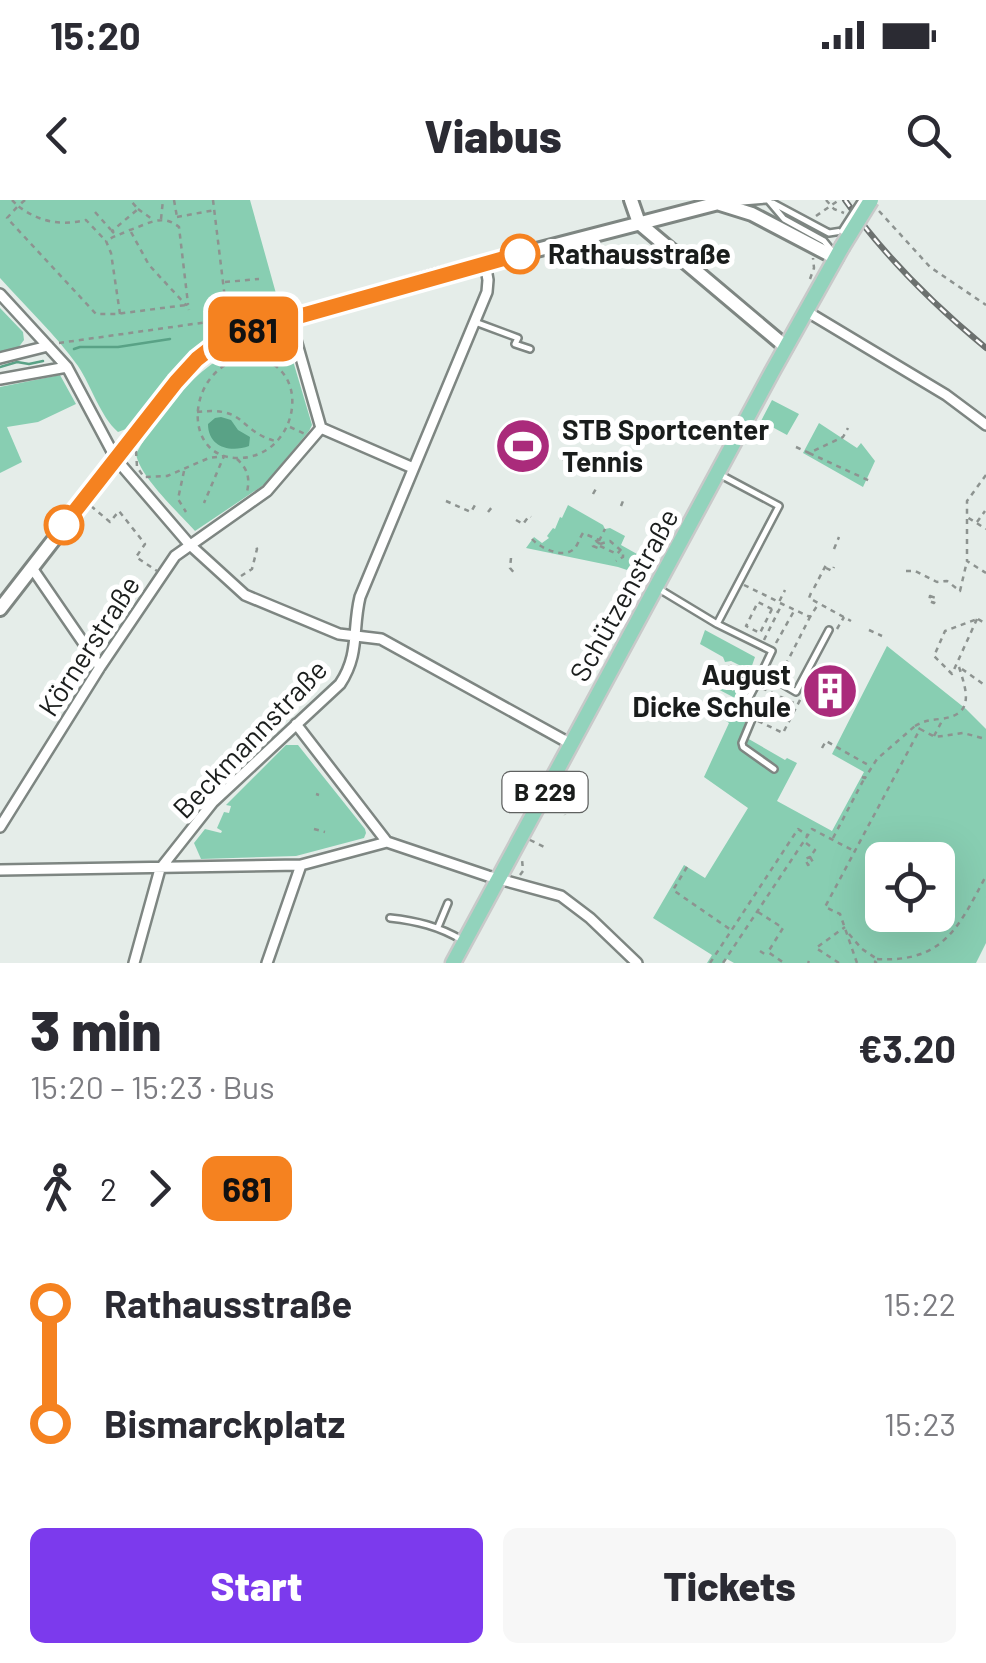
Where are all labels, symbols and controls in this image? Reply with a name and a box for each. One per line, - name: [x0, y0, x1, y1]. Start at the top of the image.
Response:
- text: 15:20: [50, 12, 141, 58]
- icon: back: [30, 108, 85, 163]
- text: Viabus: [424, 108, 562, 162]
- icon: search: [901, 108, 956, 163]
- marker: Rathausstraße: [501, 235, 539, 273]
- place label: Rathausstraße: [548, 236, 731, 270]
- line badge: 681: [196, 296, 310, 362]
- text: 681: [228, 308, 278, 350]
- place label: STB Sportcenter Tennis: [562, 412, 769, 478]
- sports icon: STB Sportcenter Tennis: [493, 416, 553, 476]
- street label: Schützenstraße: [562, 502, 685, 687]
- unlabelled marker: [45, 506, 83, 544]
- street label: Körnerstraße: [30, 569, 146, 722]
- street label: Beckmannstraße: [165, 652, 334, 825]
- place label: August Dicke Schule: [633, 657, 791, 723]
- building icon: August Dicke Schule: [800, 661, 860, 721]
- road number: B 229: [502, 772, 588, 812]
- map controls: [865, 842, 955, 932]
- button: locate: [865, 842, 955, 932]
- text: 3 min: [30, 996, 162, 1062]
- text: €3.20: [858, 1025, 956, 1071]
- text: 15:20 – 15:23 · Bus: [30, 1067, 275, 1105]
- icon: walk: [30, 1161, 85, 1216]
- icon: forward: [132, 1161, 187, 1216]
- text: 681: [222, 1167, 272, 1209]
- text: 2: [100, 1169, 117, 1207]
- text: Rathausstraße: [104, 1280, 352, 1326]
- text: 15:22: [883, 1284, 956, 1322]
- text: Bismarckplatz: [104, 1400, 345, 1446]
- text: 15:23: [884, 1404, 956, 1442]
- button: Start: [30, 1528, 483, 1643]
- button: Tickets: [503, 1528, 956, 1643]

